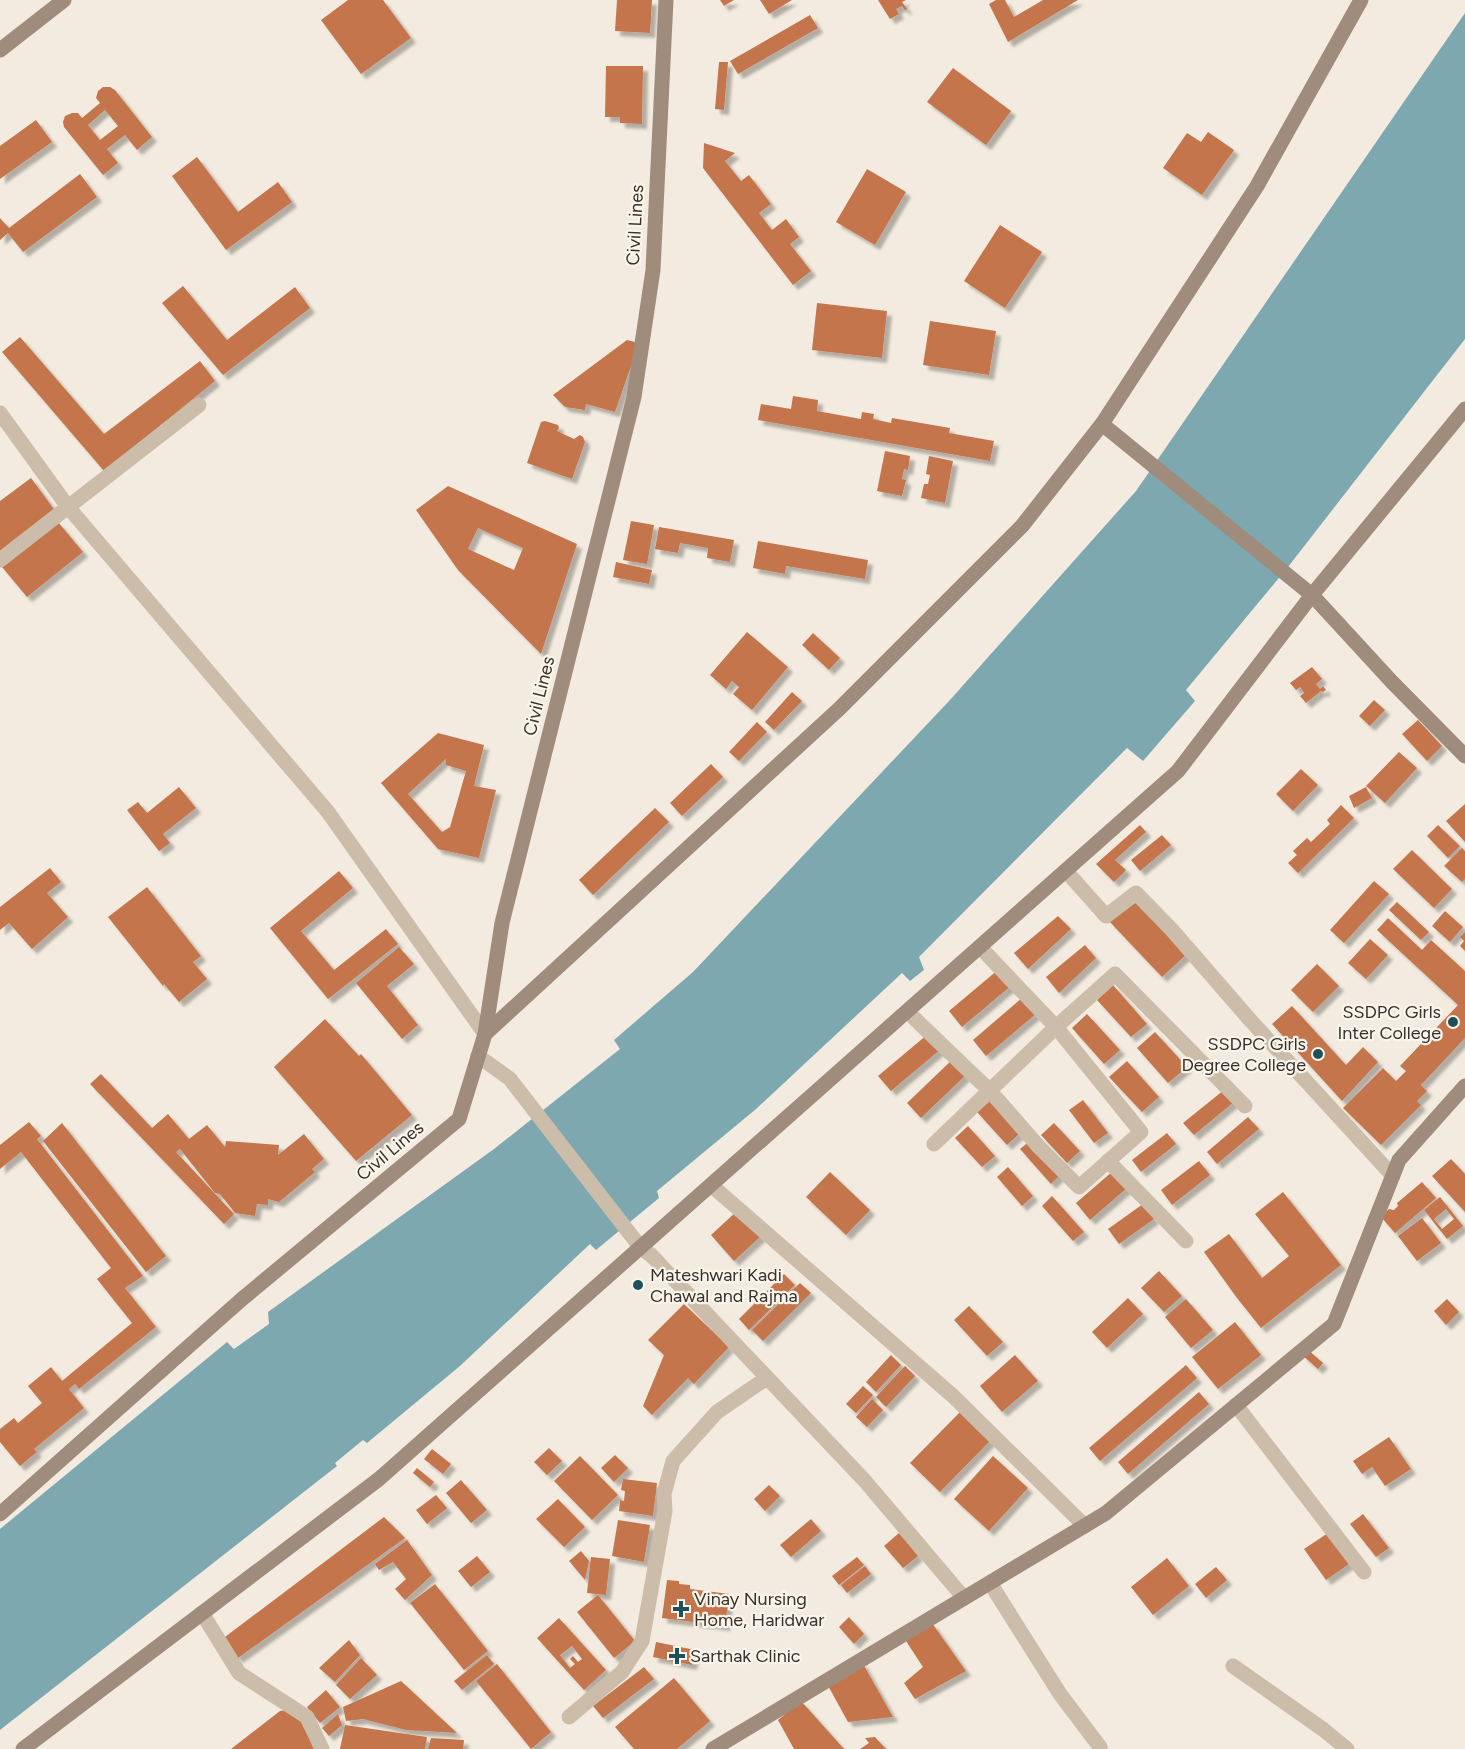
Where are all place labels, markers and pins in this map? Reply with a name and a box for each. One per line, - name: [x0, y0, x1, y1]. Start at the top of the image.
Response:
- place label: SSDPC Girls Inter College: [1337, 1001, 1441, 1044]
- marker: SSDPC Girls Inter College: [1446, 1015, 1460, 1029]
- place label: SSDPC Girls Degree College: [1181, 1033, 1306, 1076]
- marker: SSDPC Girls Degree College: [1311, 1047, 1325, 1061]
- place label: Mateshwari Kadi Chawal and Rajma: [650, 1264, 798, 1307]
- marker: Mateshwari Kadi Chawal and Rajma: [631, 1278, 645, 1292]
- place label: Vinay Nursing Home, Haridwar: [694, 1588, 824, 1631]
- marker: Vinay Nursing Home, Haridwar: [672, 1600, 690, 1618]
- place label: Sarthak Clinic: [690, 1645, 801, 1667]
- marker: Sarthak Clinic: [668, 1647, 686, 1665]

